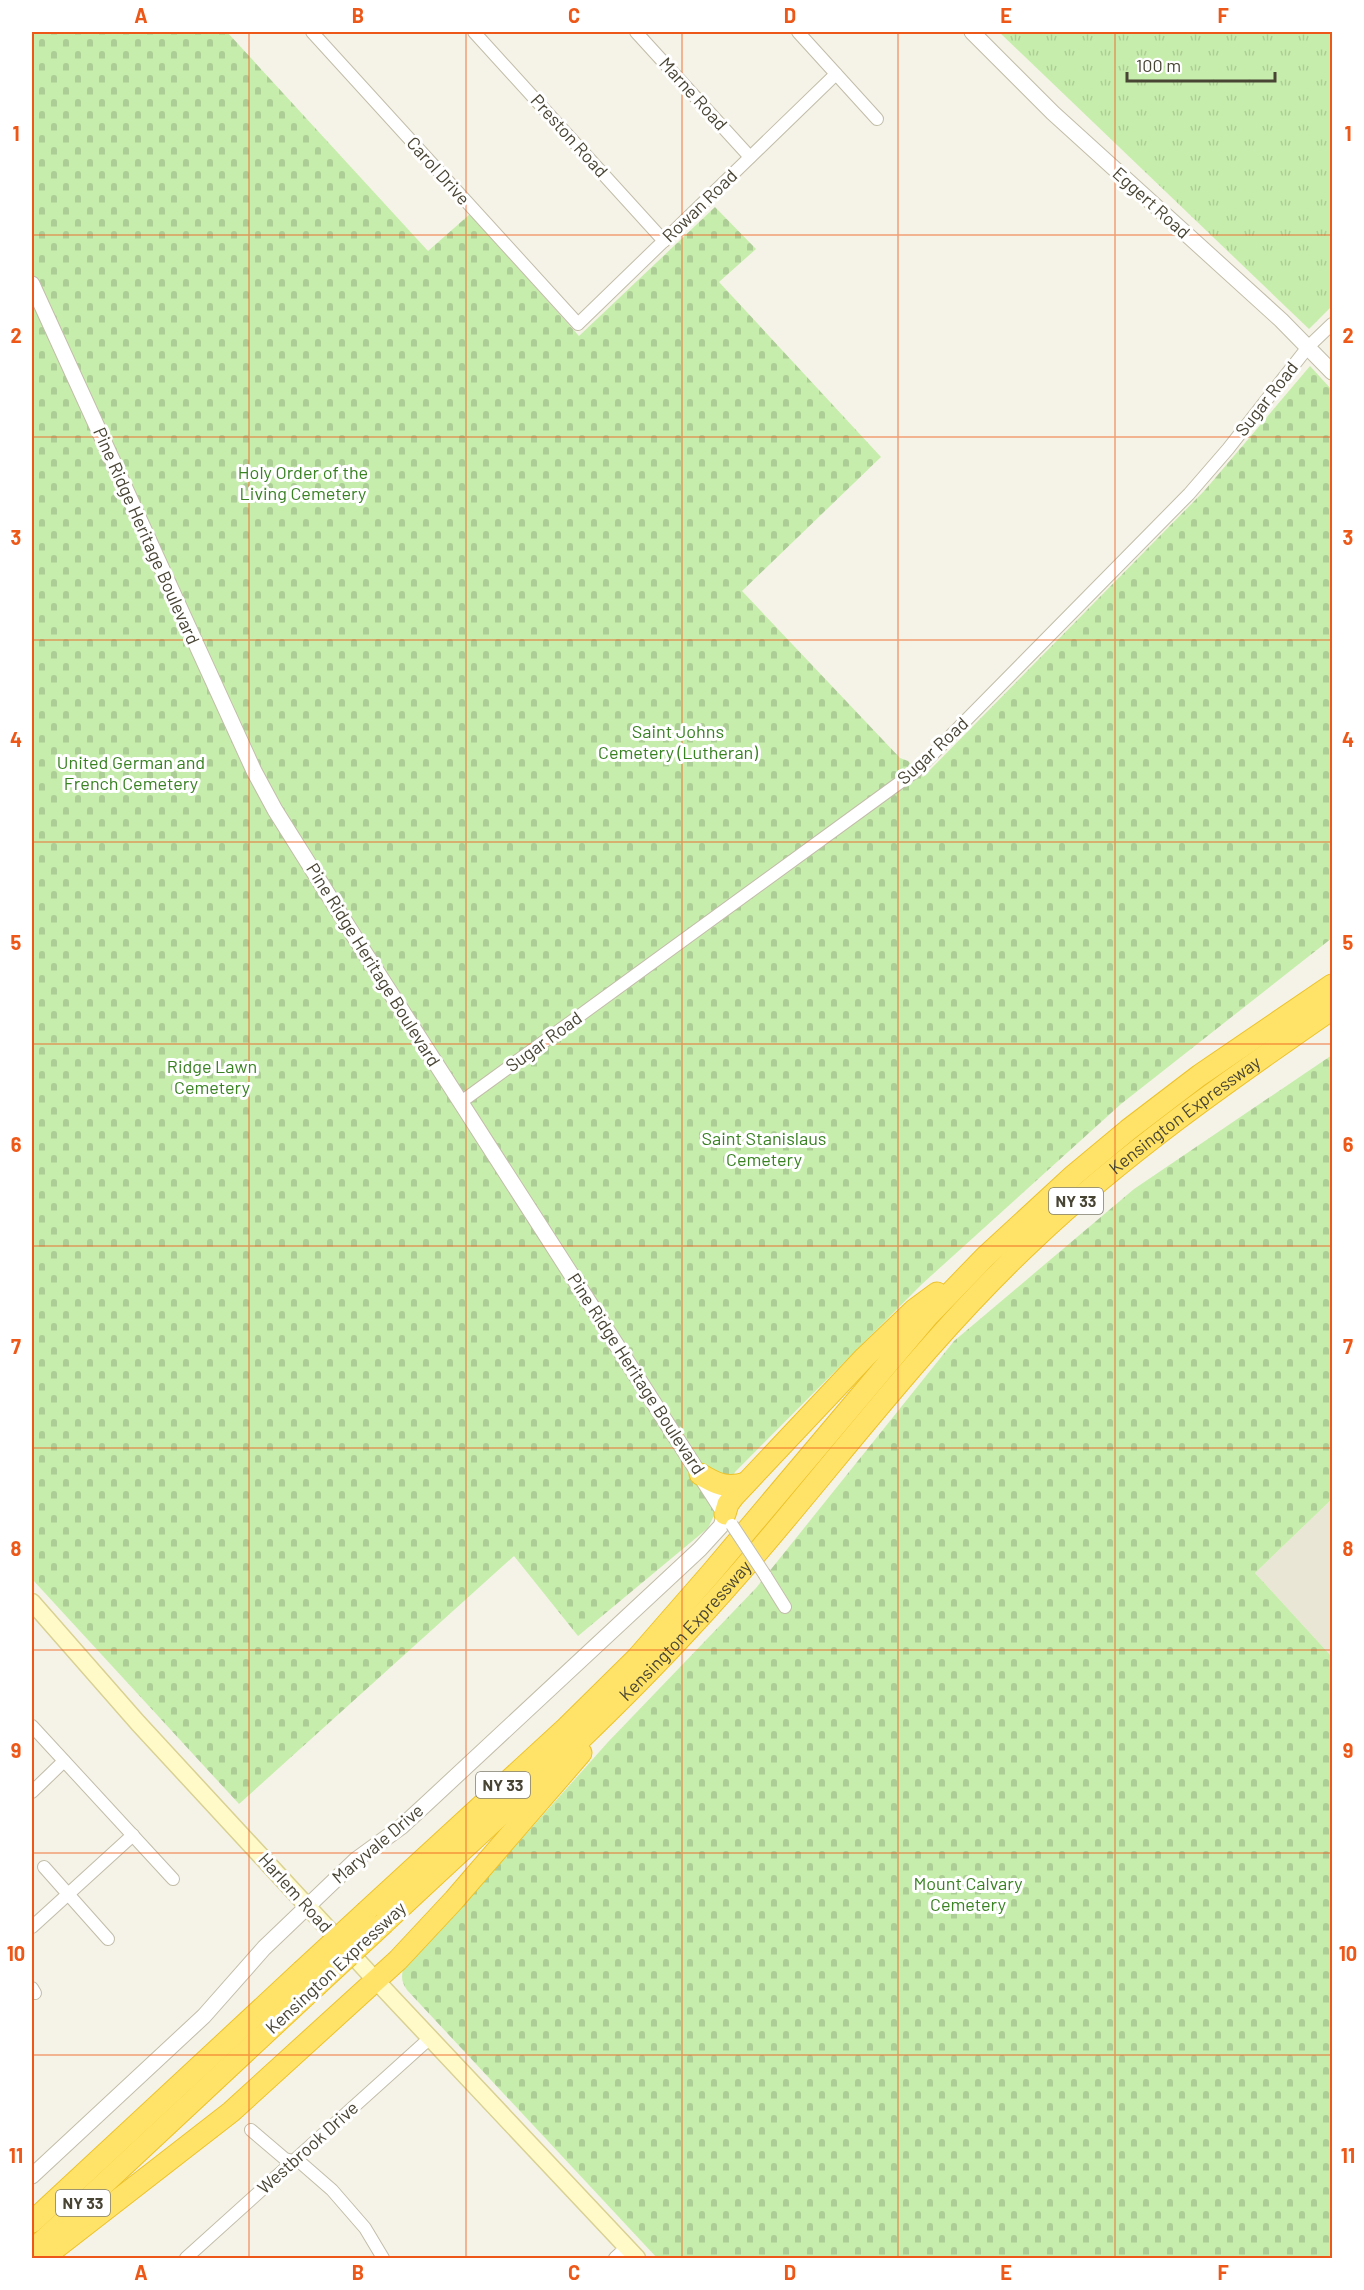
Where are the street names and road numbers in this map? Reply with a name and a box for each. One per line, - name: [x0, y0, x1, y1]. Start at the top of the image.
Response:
- street label: Marne Road: [655, 52, 732, 135]
- street label: Preston Road: [527, 89, 613, 181]
- street label: Carol Drive: [402, 132, 475, 209]
- street label: Eggert Road: [1108, 162, 1195, 243]
- street label: Rowan Road: [657, 164, 741, 246]
- street label: Sugar Road: [1230, 357, 1302, 440]
- street label: Pine Ridge Heritage Boulevard: [89, 424, 205, 648]
- street label: Sugar Road: [892, 712, 972, 789]
- street label: Pine Ridge Heritage Boulevard: [302, 859, 446, 1070]
- street label: Sugar Road: [501, 1006, 586, 1076]
- street label: Kensington Expressway: [1104, 1050, 1264, 1179]
- road number: NY 33: [1049, 1188, 1103, 1214]
- street label: Pine Ridge Heritage Boulevard: [563, 1269, 710, 1478]
- street label: Kensington Expressway: [614, 1555, 756, 1705]
- road number: NY 33: [476, 1772, 530, 1798]
- street label: Maryvale Drive: [327, 1799, 427, 1888]
- street label: Harlem Road: [254, 1848, 337, 1937]
- street label: Kensington Expressway: [261, 1896, 410, 2038]
- street label: Westbrook Drive: [252, 2096, 362, 2198]
- road number: NY 33: [56, 2190, 110, 2216]

